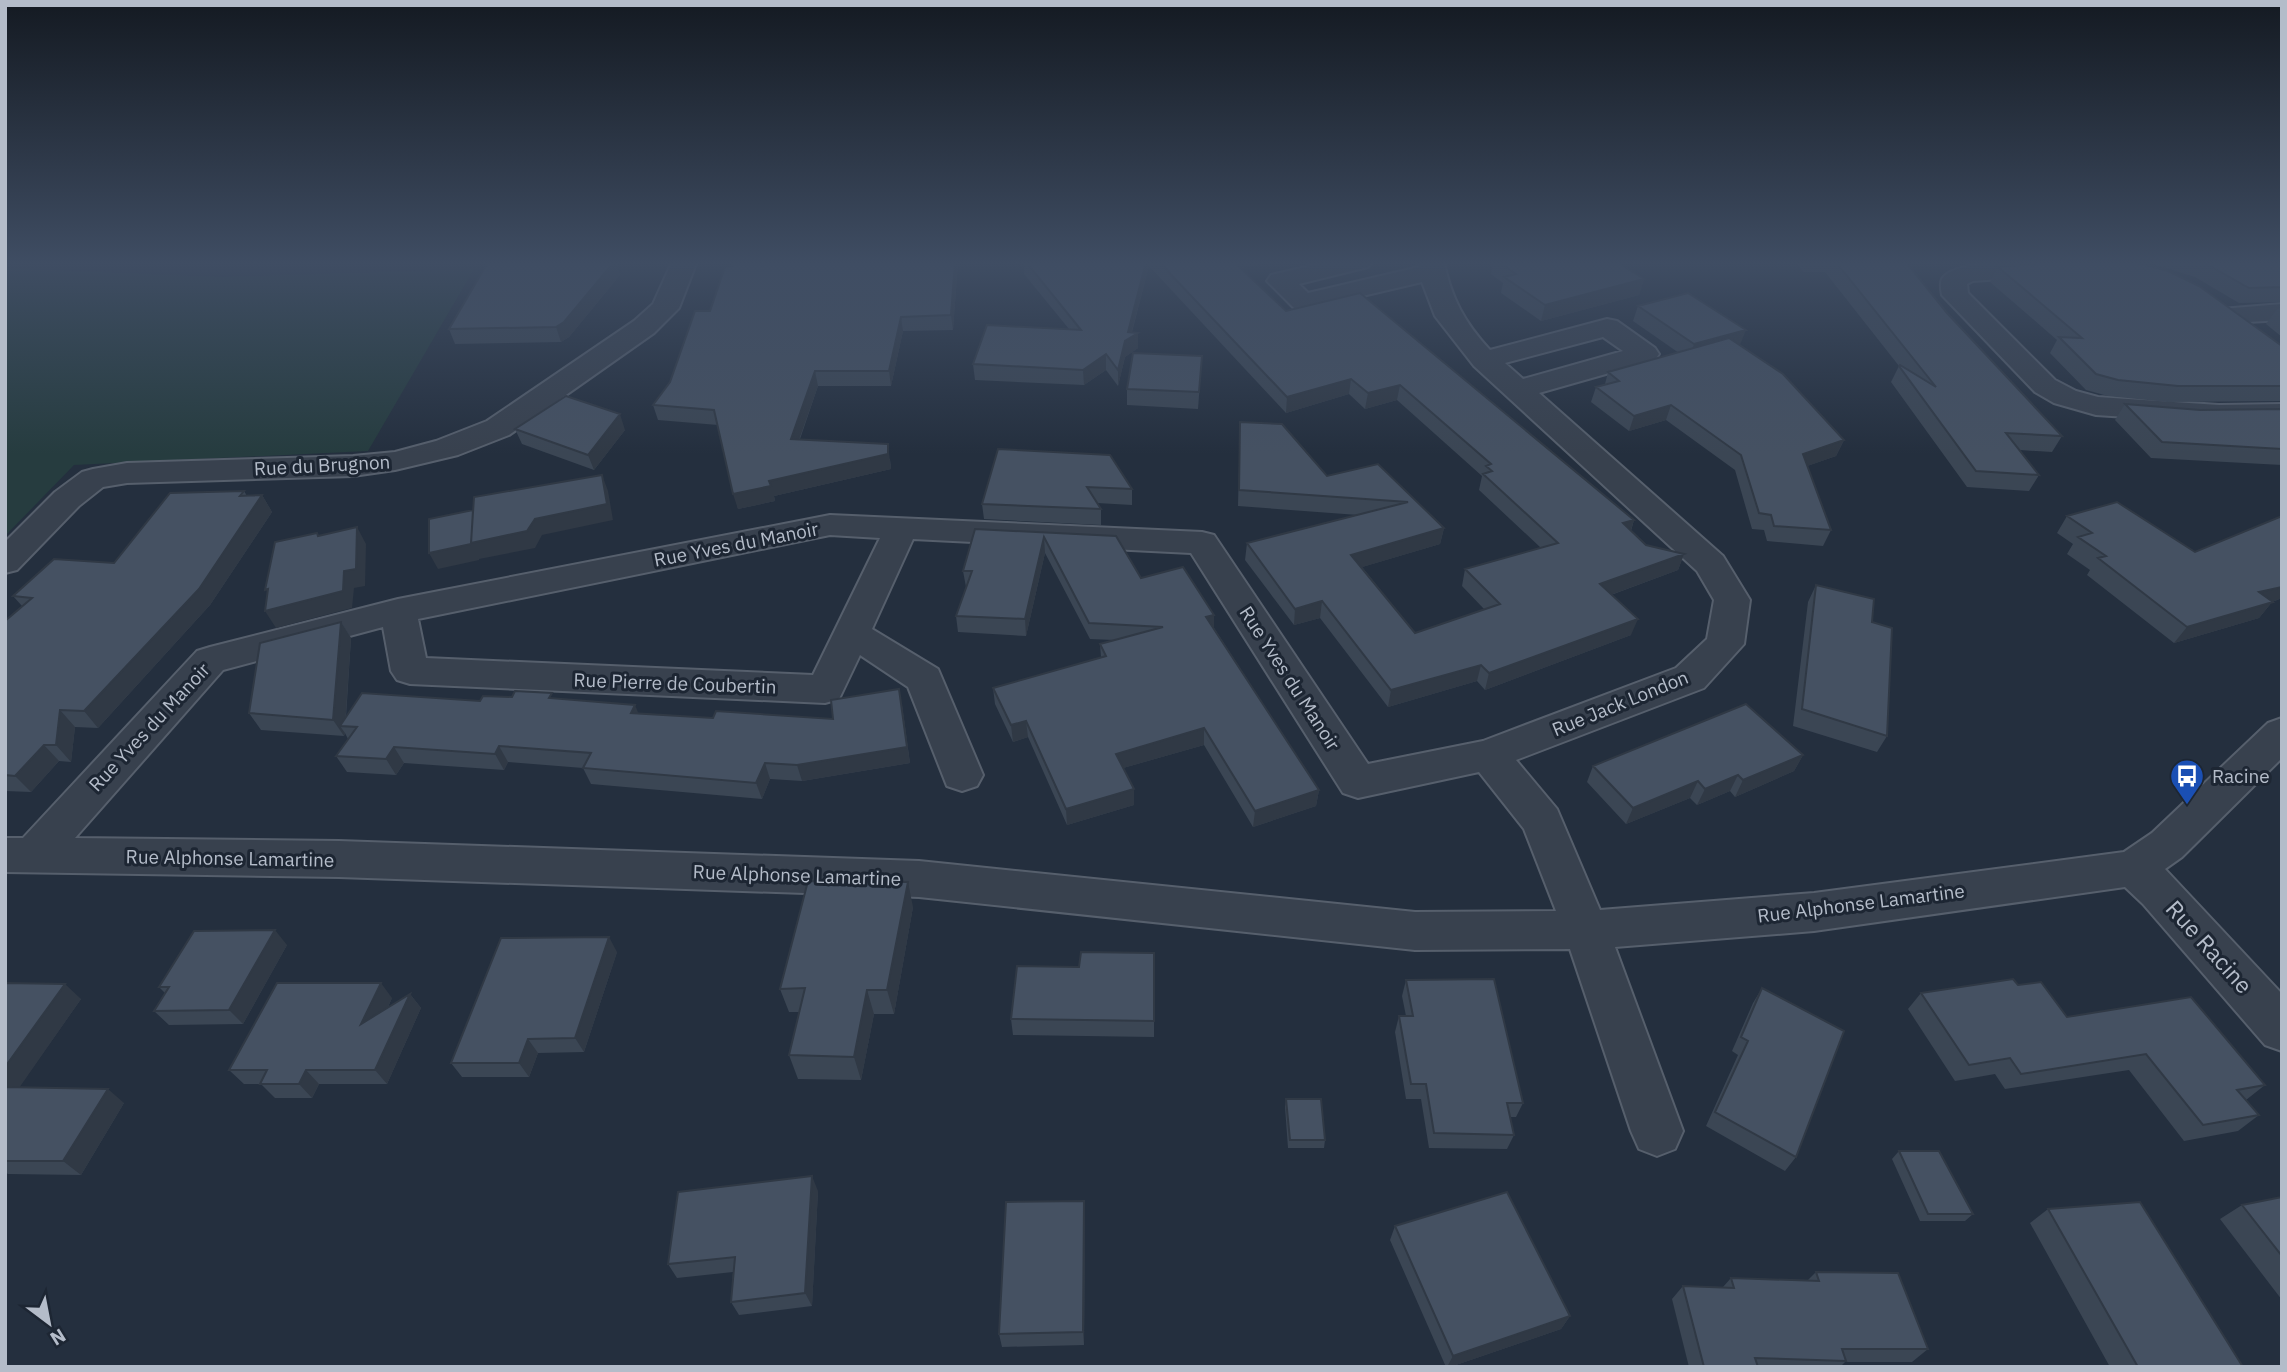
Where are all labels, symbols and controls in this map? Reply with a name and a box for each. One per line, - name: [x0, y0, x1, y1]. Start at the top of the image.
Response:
- street label: Rue du Brugnon: [253, 449, 391, 481]
- street label: Rue Yves du Manoir: [652, 516, 820, 572]
- street label: Rue Yves du Manoir: [1234, 601, 1346, 755]
- street label: Rue Yves du Manoir: [83, 658, 215, 796]
- street label: Rue Jack London: [1548, 665, 1692, 741]
- street label: Rue Pierre de Coubertin: [573, 667, 777, 699]
- bus stop icon: Racine: [2168, 757, 2206, 806]
- place label: Racine: [2212, 764, 2270, 788]
- street label: Rue Alphonse Lamartine: [125, 844, 335, 872]
- street label: Rue Alphonse Lamartine: [692, 859, 902, 891]
- street label: Rue Alphonse Lamartine: [1756, 878, 1966, 928]
- street label: Rue Racine: [2160, 893, 2260, 999]
- north arrow: [14, 1288, 84, 1358]
- text: N: [46, 1324, 70, 1351]

